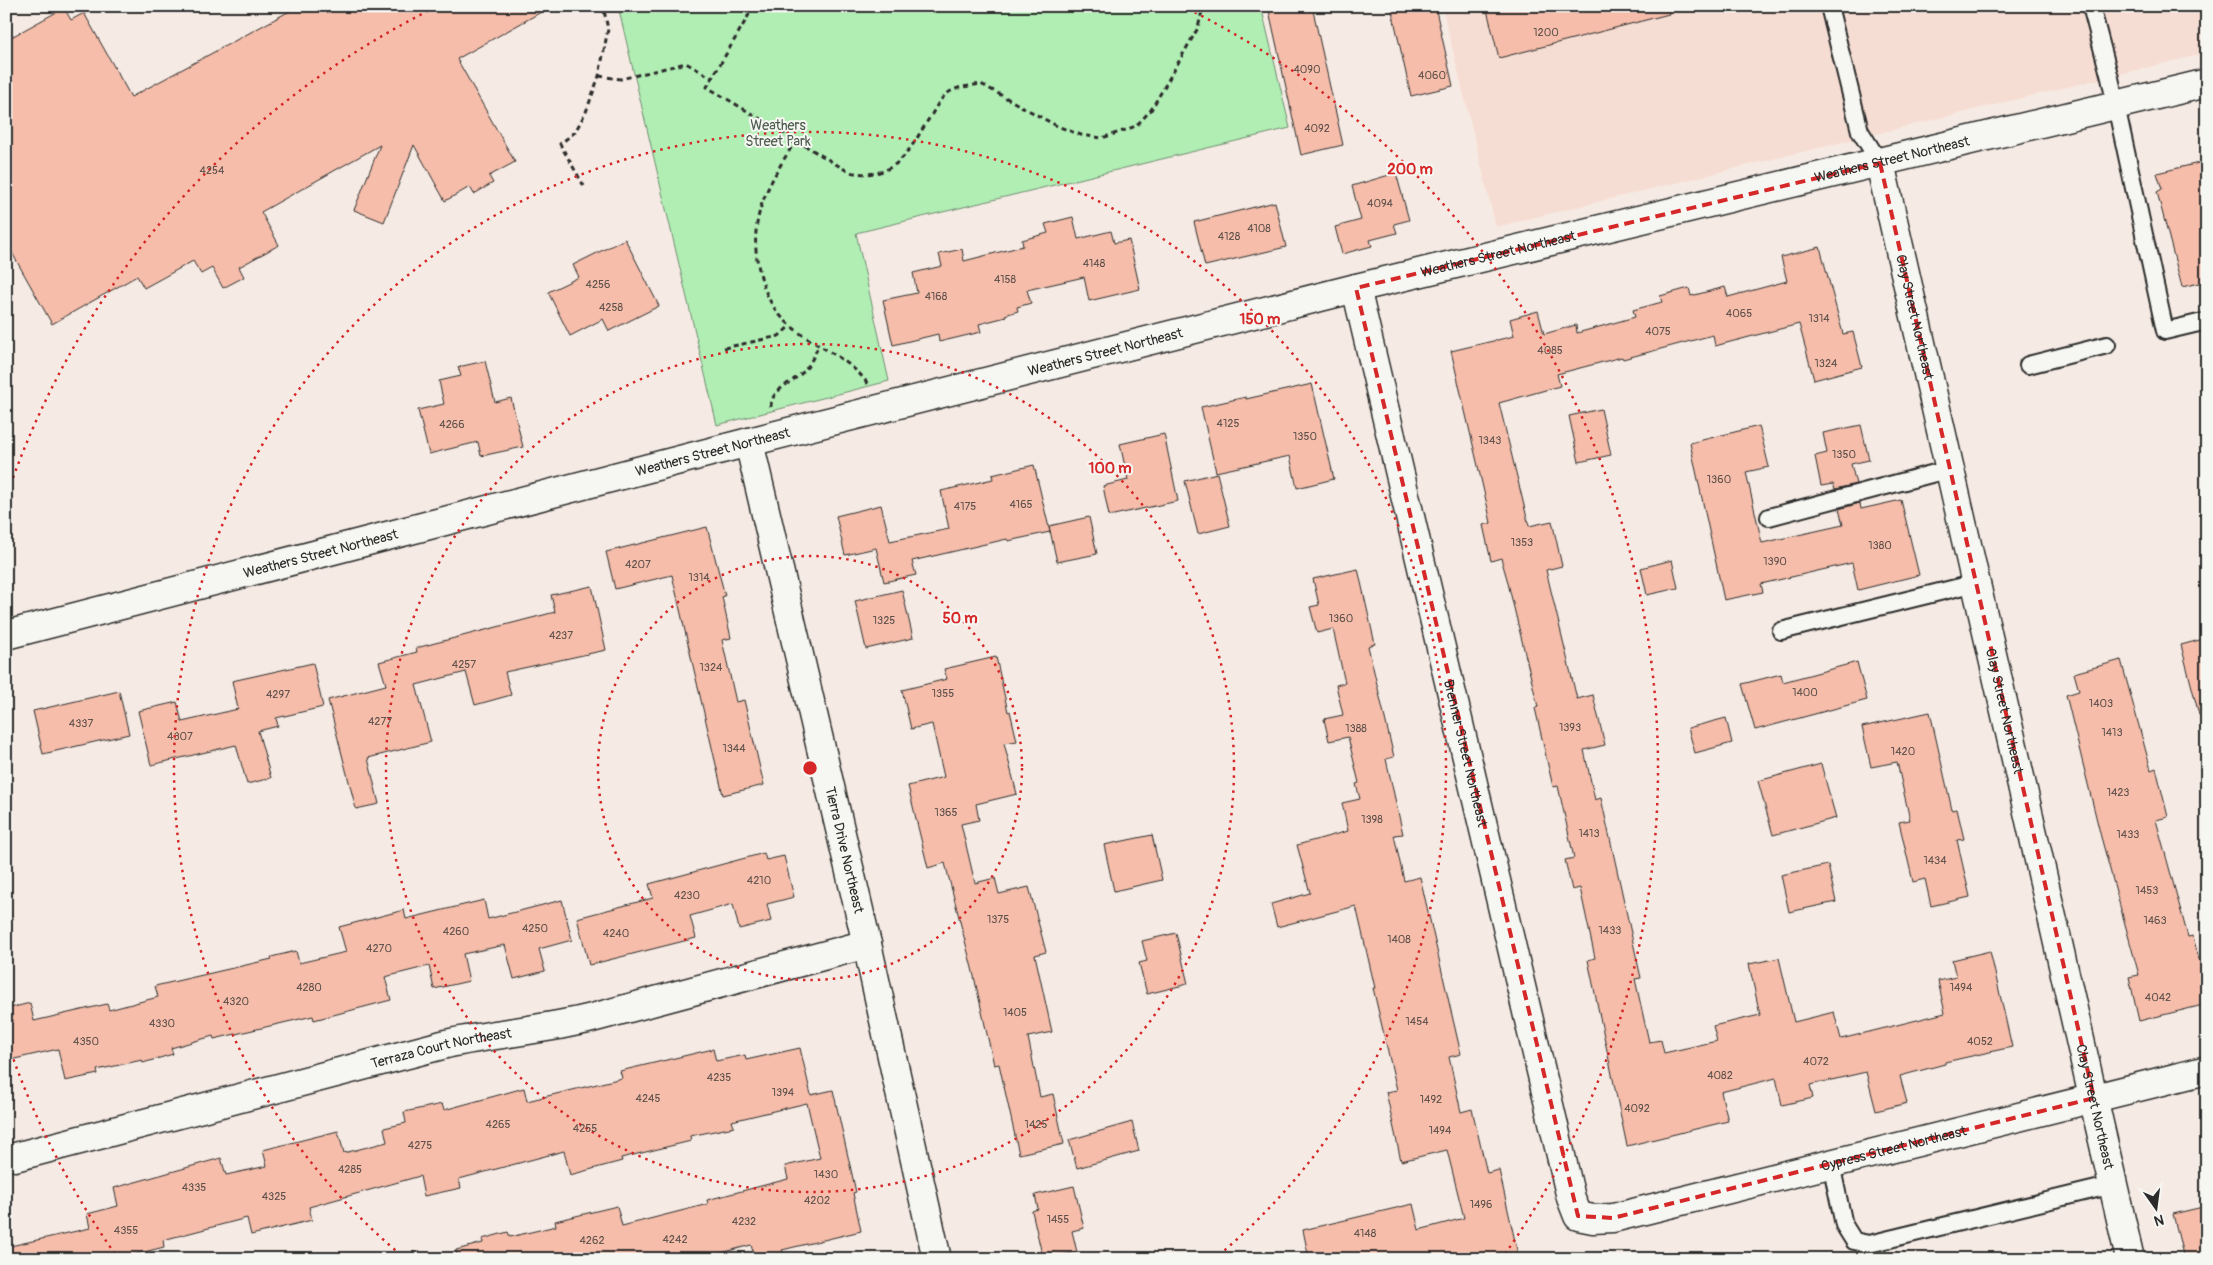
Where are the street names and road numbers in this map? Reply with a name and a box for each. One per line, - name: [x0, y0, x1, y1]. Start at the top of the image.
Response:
- street label: Weathers Street Northeast: [1813, 132, 1972, 186]
- street label: Weathers Street Northeast: [1419, 227, 1578, 281]
- street label: Clay Street Northeast: [1892, 253, 1937, 382]
- street label: Weathers Street Northeast: [1026, 324, 1185, 380]
- street label: Weathers Street Northeast: [634, 424, 792, 480]
- street label: Weathers Street Northeast: [242, 525, 400, 582]
- street label: Clay Street Northeast: [1982, 647, 2027, 776]
- street label: Brenner Street Northeast: [1440, 678, 1491, 829]
- street label: Tierra Drive Northeast: [821, 785, 868, 915]
- street label: Terraza Court Northeast: [369, 1025, 513, 1072]
- street label: Clay Street Northeast: [2072, 1042, 2117, 1172]
- street label: Cypress Street Northeast: [1819, 1122, 1969, 1175]

